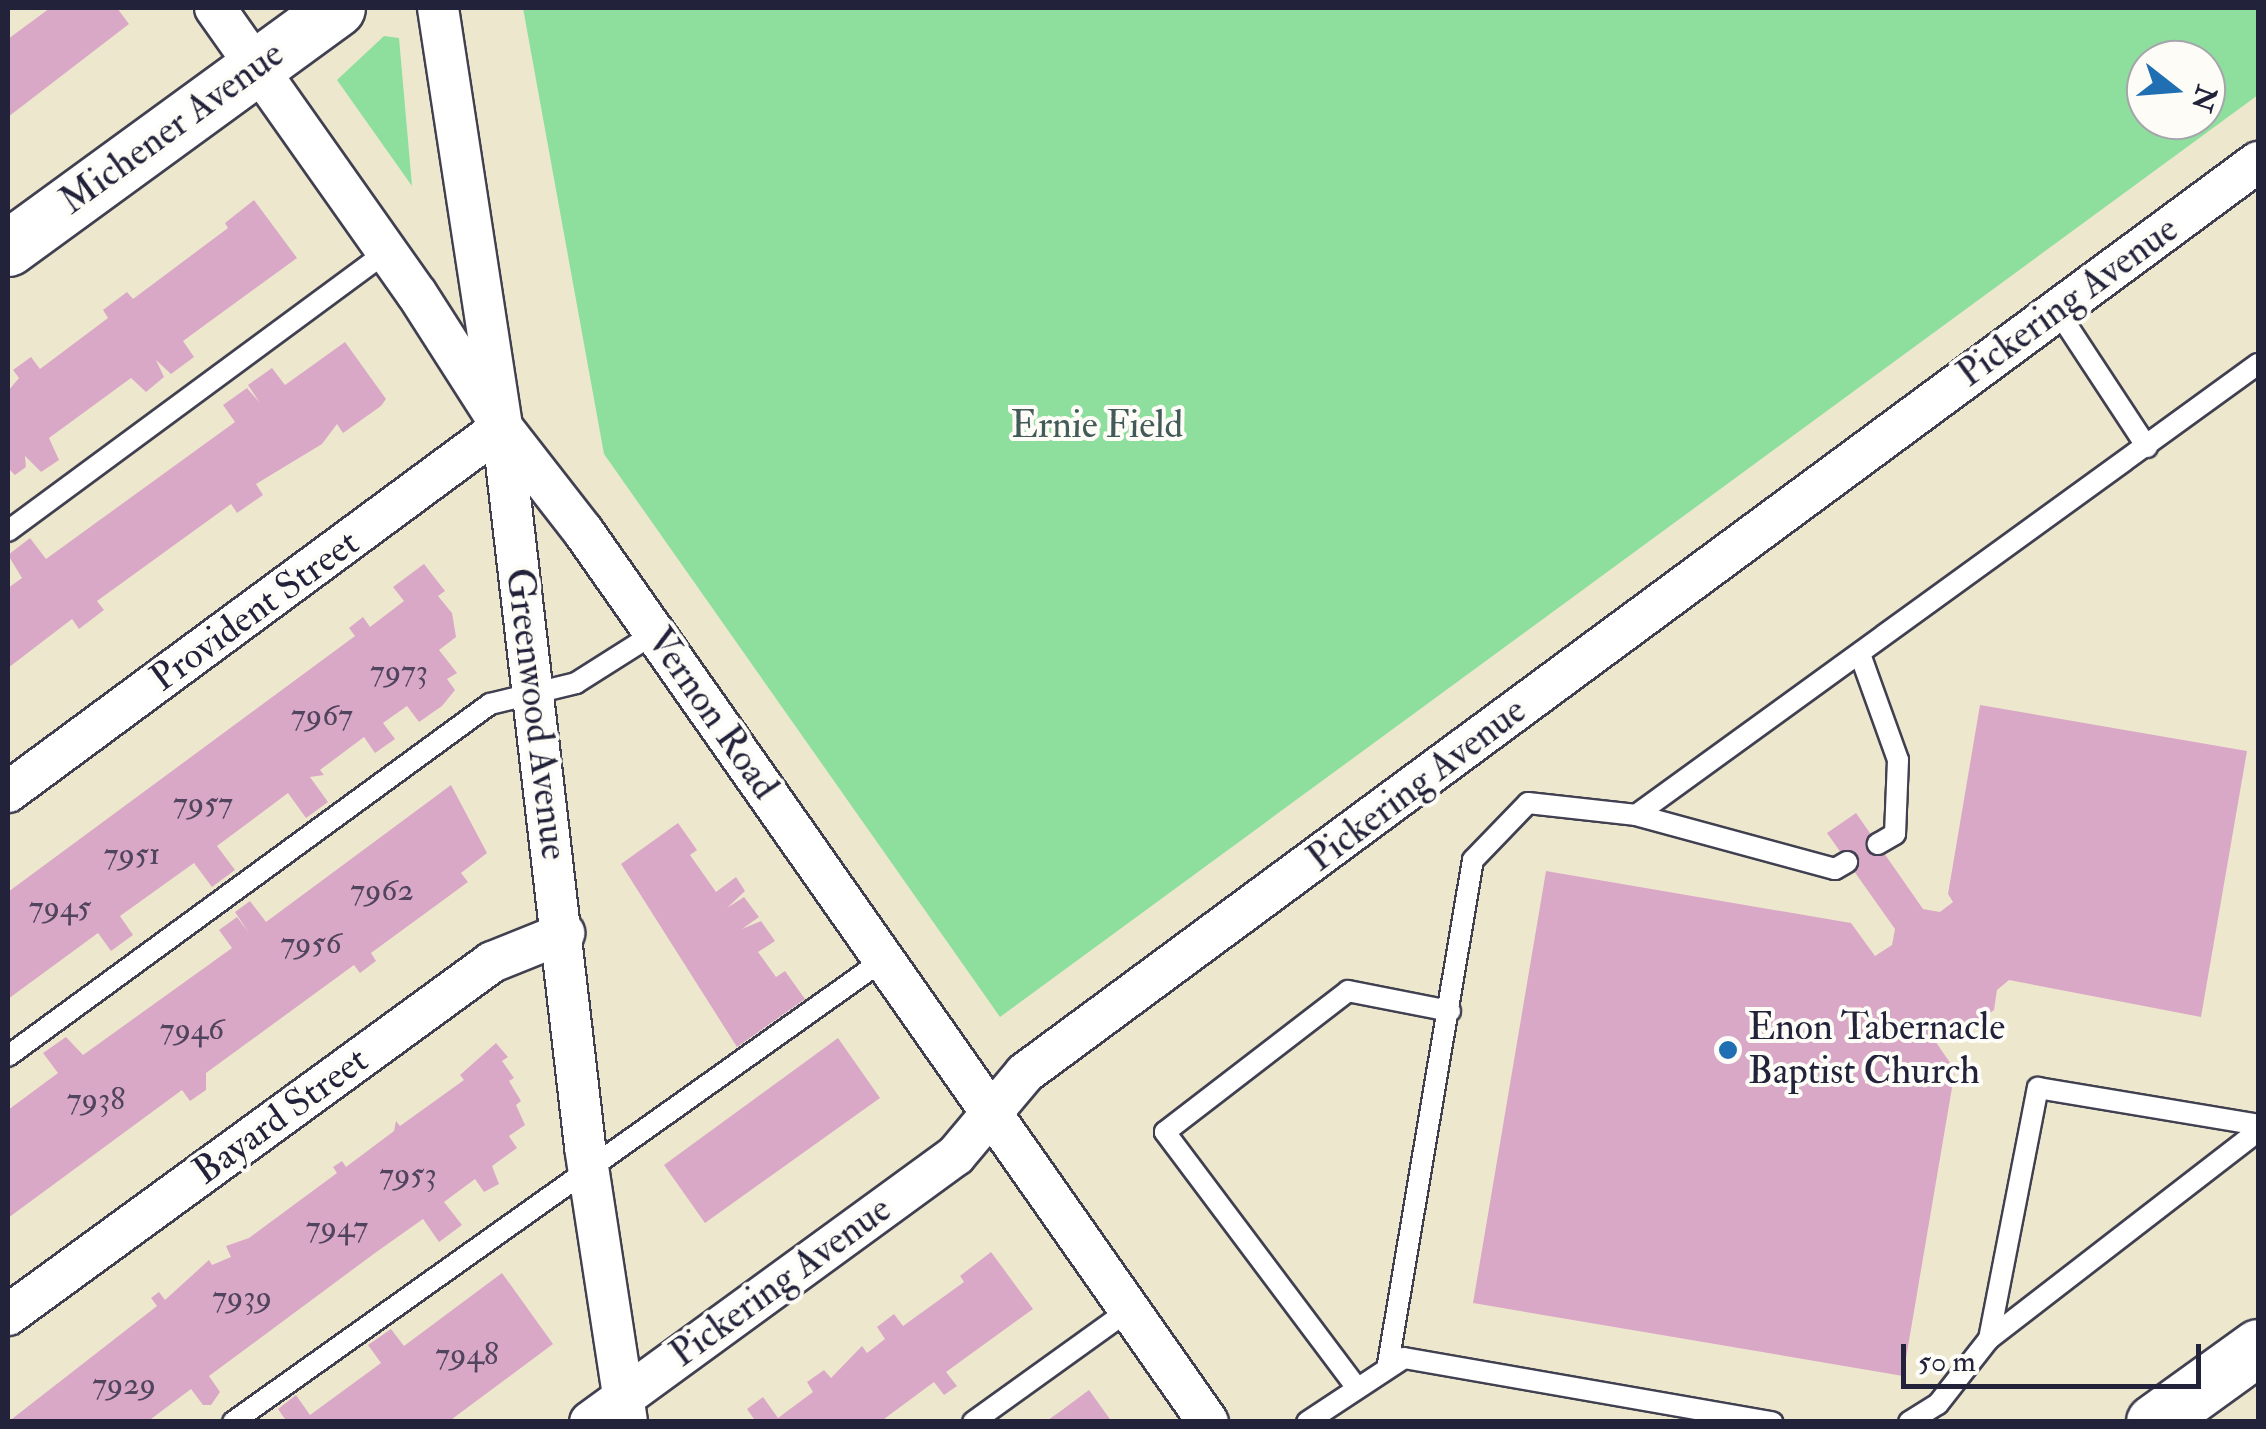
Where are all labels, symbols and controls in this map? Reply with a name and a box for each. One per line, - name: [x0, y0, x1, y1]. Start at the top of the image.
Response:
- street label: Michener Avenue: [51, 32, 293, 224]
- north arrow: [2126, 40, 2226, 140]
- text: N: [2183, 81, 2224, 115]
- street label: Pickering Avenue: [1949, 207, 2187, 397]
- park label: Ernie Field: [1011, 403, 1183, 449]
- street label: Provident Street: [142, 520, 368, 702]
- street label: Greenwood Avenue: [495, 566, 577, 862]
- street label: Vernon Road: [636, 620, 788, 808]
- house number: 7973: [370, 652, 428, 690]
- street label: Pickering Avenue: [1299, 688, 1535, 882]
- house number: 7967: [291, 696, 353, 734]
- house number: 7957: [173, 784, 233, 822]
- house number: 7951: [104, 835, 160, 873]
- house number: 7962: [350, 871, 414, 909]
- house number: 7945: [29, 888, 91, 926]
- house number: 7956: [280, 924, 342, 962]
- place label: Enon Tabernacle Baptist Church: [1748, 1005, 2005, 1094]
- house number: 7946: [160, 1010, 224, 1048]
- street label: Bayard Street: [185, 1037, 377, 1195]
- marker: Enon Tabernacle Baptist Church: [1717, 1039, 1739, 1061]
- house number: 7938: [67, 1080, 125, 1118]
- house number: 7953: [379, 1155, 437, 1193]
- street label: Pickering Avenue: [662, 1187, 900, 1377]
- house number: 7947: [306, 1208, 368, 1246]
- house number: 7939: [212, 1278, 272, 1316]
- scale bar: [1906, 1324, 2206, 1386]
- house number: 7948: [435, 1335, 499, 1373]
- text: 50 m: [1918, 1343, 1976, 1380]
- house number: 7929: [92, 1365, 156, 1403]

